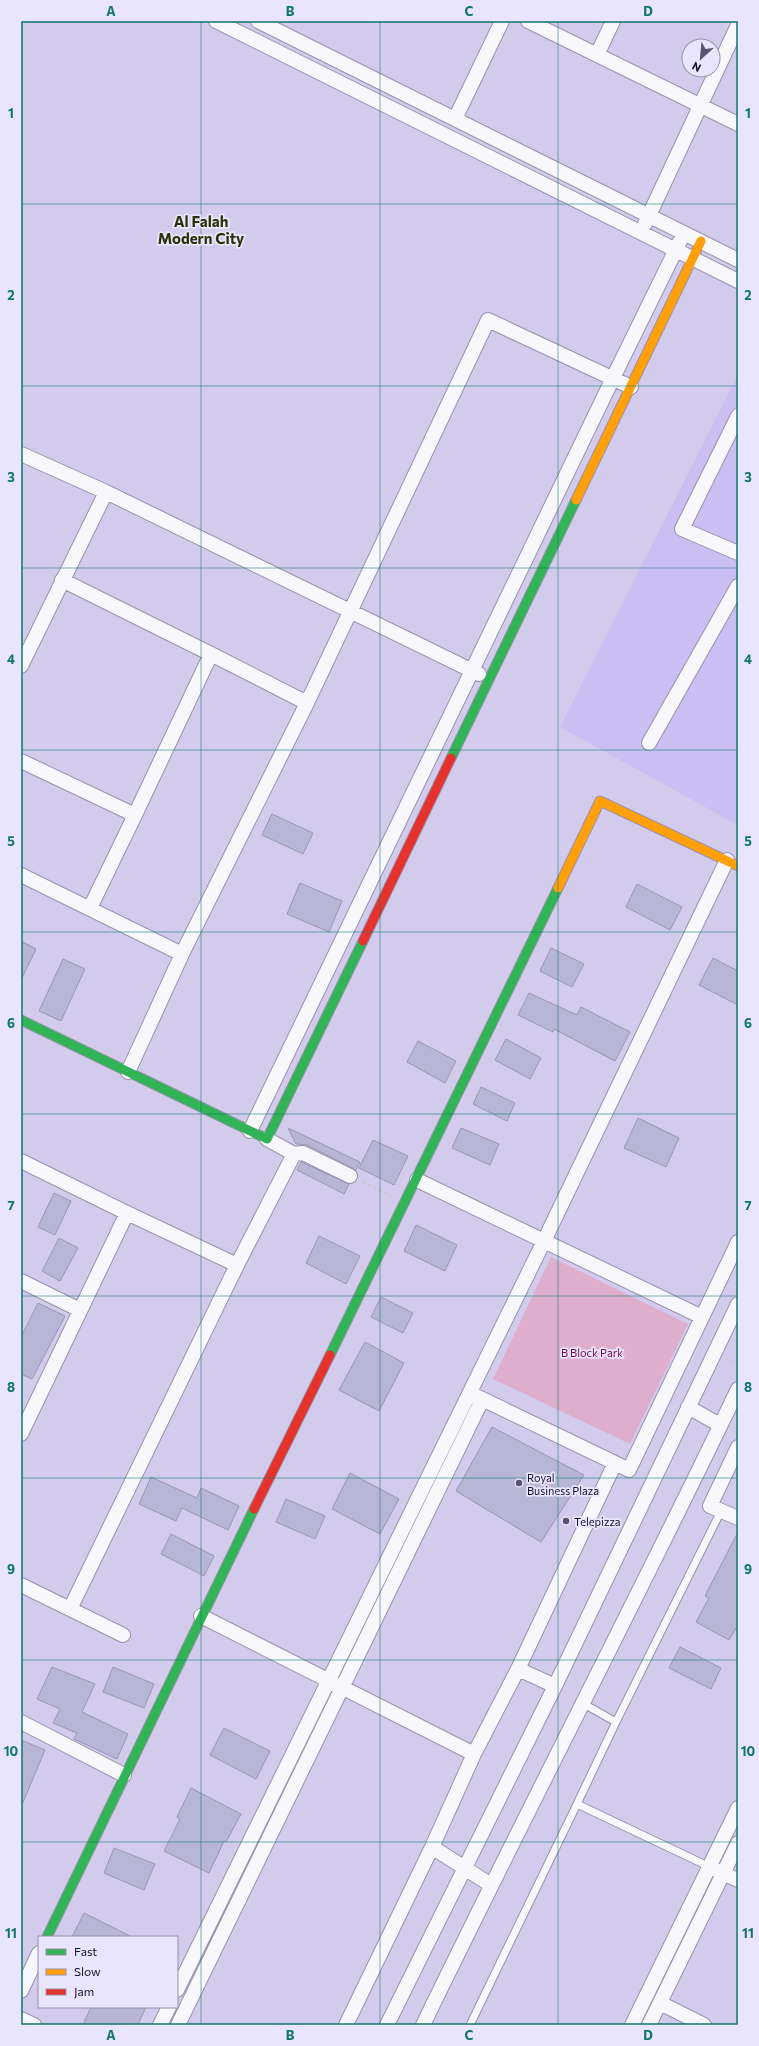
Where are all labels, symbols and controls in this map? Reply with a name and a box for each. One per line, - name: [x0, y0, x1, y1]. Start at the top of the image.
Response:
- text: A: [106, 3, 116, 19]
- text: B: [286, 3, 295, 19]
- text: C: [465, 3, 474, 19]
- text: D: [643, 3, 653, 19]
- north arrow: [681, 38, 721, 78]
- text: N: [690, 60, 703, 75]
- text: 1: [8, 105, 14, 121]
- text: 1: [745, 105, 751, 121]
- district label: Al Falah Modern City: [158, 212, 245, 247]
- text: 2: [7, 287, 15, 303]
- text: 2: [744, 287, 752, 303]
- text: 3: [7, 469, 15, 485]
- text: 3: [744, 469, 752, 485]
- text: 4: [7, 651, 15, 667]
- text: 4: [744, 651, 752, 667]
- text: 5: [7, 833, 15, 849]
- text: 5: [744, 833, 752, 849]
- text: 6: [7, 1015, 15, 1031]
- text: 6: [744, 1015, 752, 1031]
- text: 7: [7, 1197, 15, 1213]
- text: 7: [744, 1197, 752, 1213]
- park label: B Block Park: [561, 1346, 623, 1359]
- text: 8: [7, 1379, 15, 1395]
- text: 8: [744, 1379, 752, 1395]
- place label: Royal Business Plaza: [527, 1471, 599, 1497]
- marker: Royal Business Plaza: [514, 1478, 524, 1488]
- place label: Telepizza: [574, 1515, 621, 1528]
- marker: Telepizza: [561, 1516, 571, 1526]
- text: 9: [7, 1561, 15, 1577]
- text: 9: [744, 1561, 752, 1577]
- text: 10: [4, 1743, 19, 1759]
- text: 10: [741, 1743, 756, 1759]
- text: 11: [5, 1925, 17, 1941]
- text: 11: [742, 1925, 754, 1941]
- legend: [38, 1936, 178, 2008]
- text: Fast: [74, 1944, 97, 1958]
- text: Slow: [74, 1964, 101, 1978]
- text: Jam: [74, 1984, 94, 1999]
- text: A: [106, 2027, 116, 2043]
- text: B: [286, 2027, 295, 2043]
- text: C: [465, 2027, 474, 2043]
- text: D: [643, 2027, 653, 2043]

